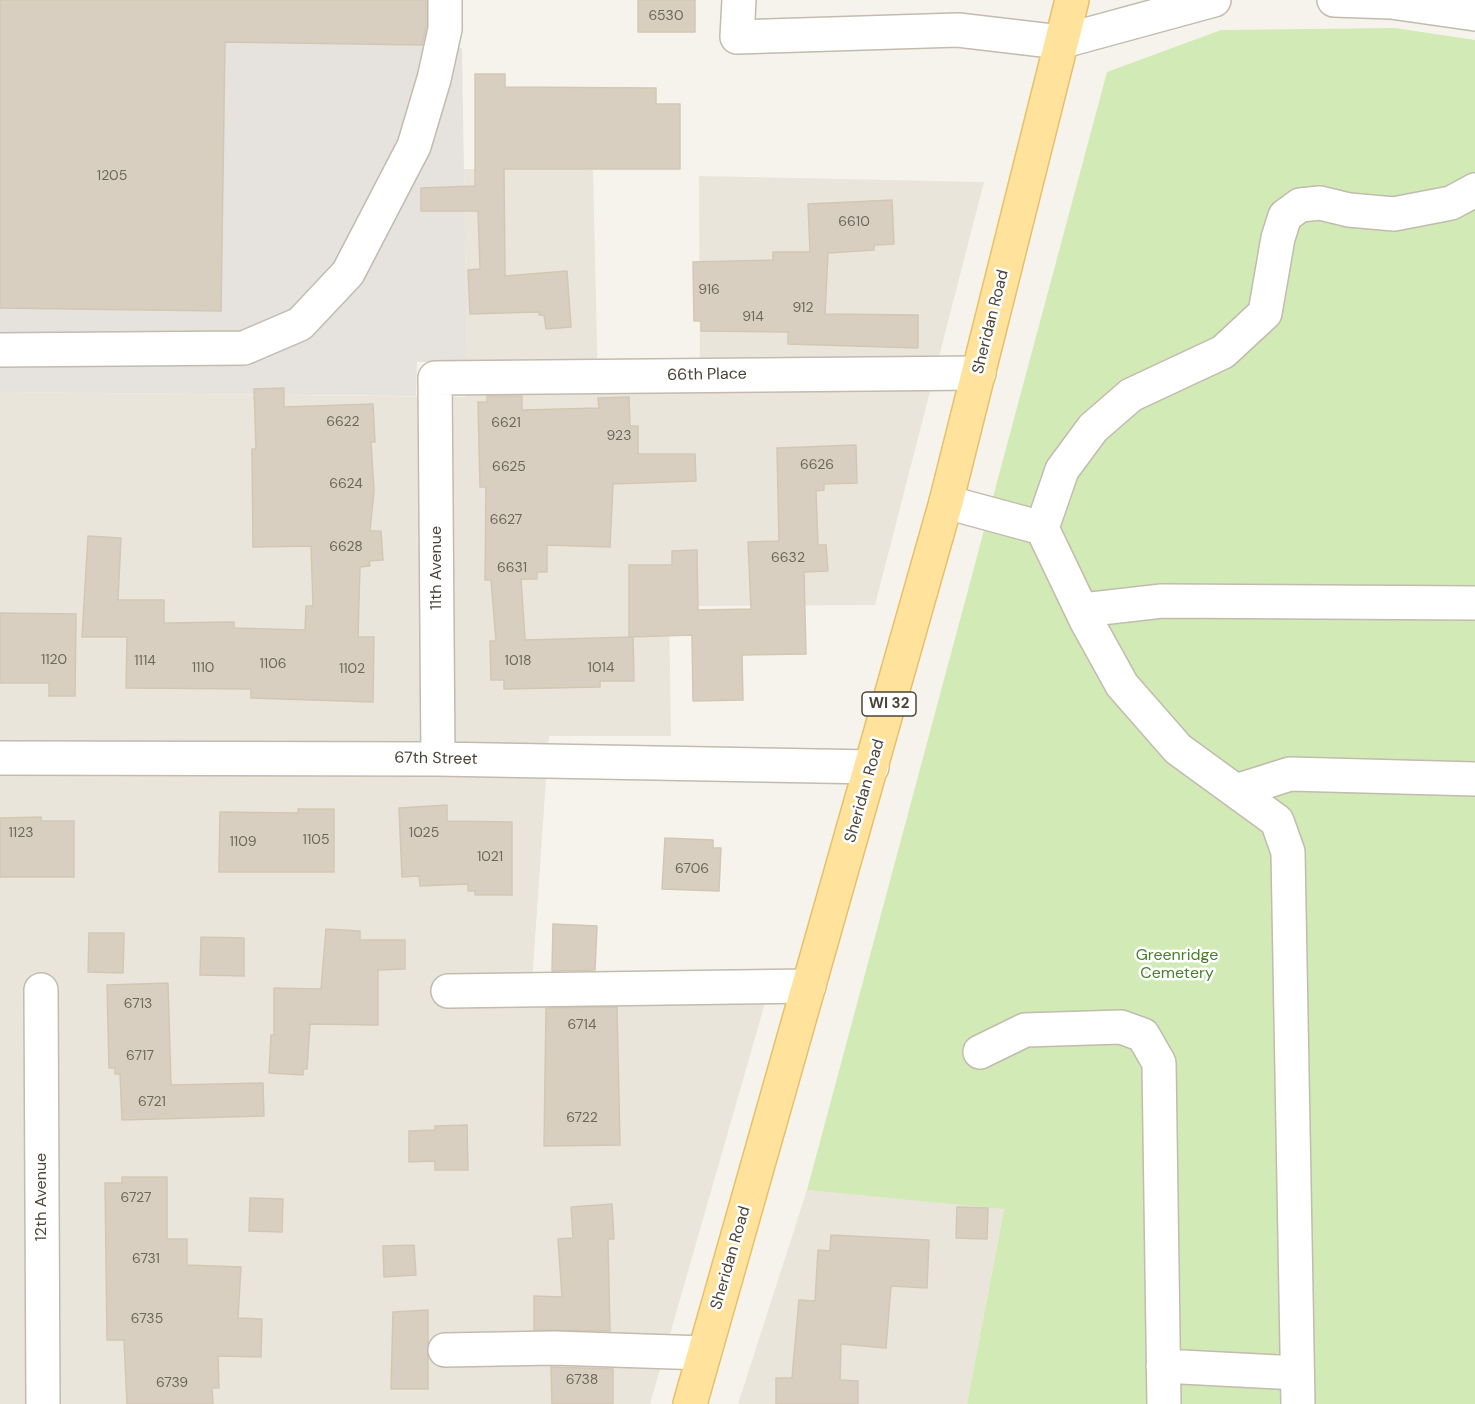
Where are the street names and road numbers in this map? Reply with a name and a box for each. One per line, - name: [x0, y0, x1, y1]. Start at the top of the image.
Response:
- street label: Sheridan Road: [969, 268, 1013, 376]
- street label: 66th Place: [667, 365, 747, 385]
- street label: 11th Avenue: [427, 526, 447, 610]
- road number: WI 32: [862, 692, 916, 716]
- street label: Sheridan Road: [841, 737, 889, 845]
- street label: 67th Street: [394, 749, 478, 769]
- street label: 12th Avenue: [32, 1153, 52, 1241]
- street label: Sheridan Road: [707, 1204, 755, 1312]

